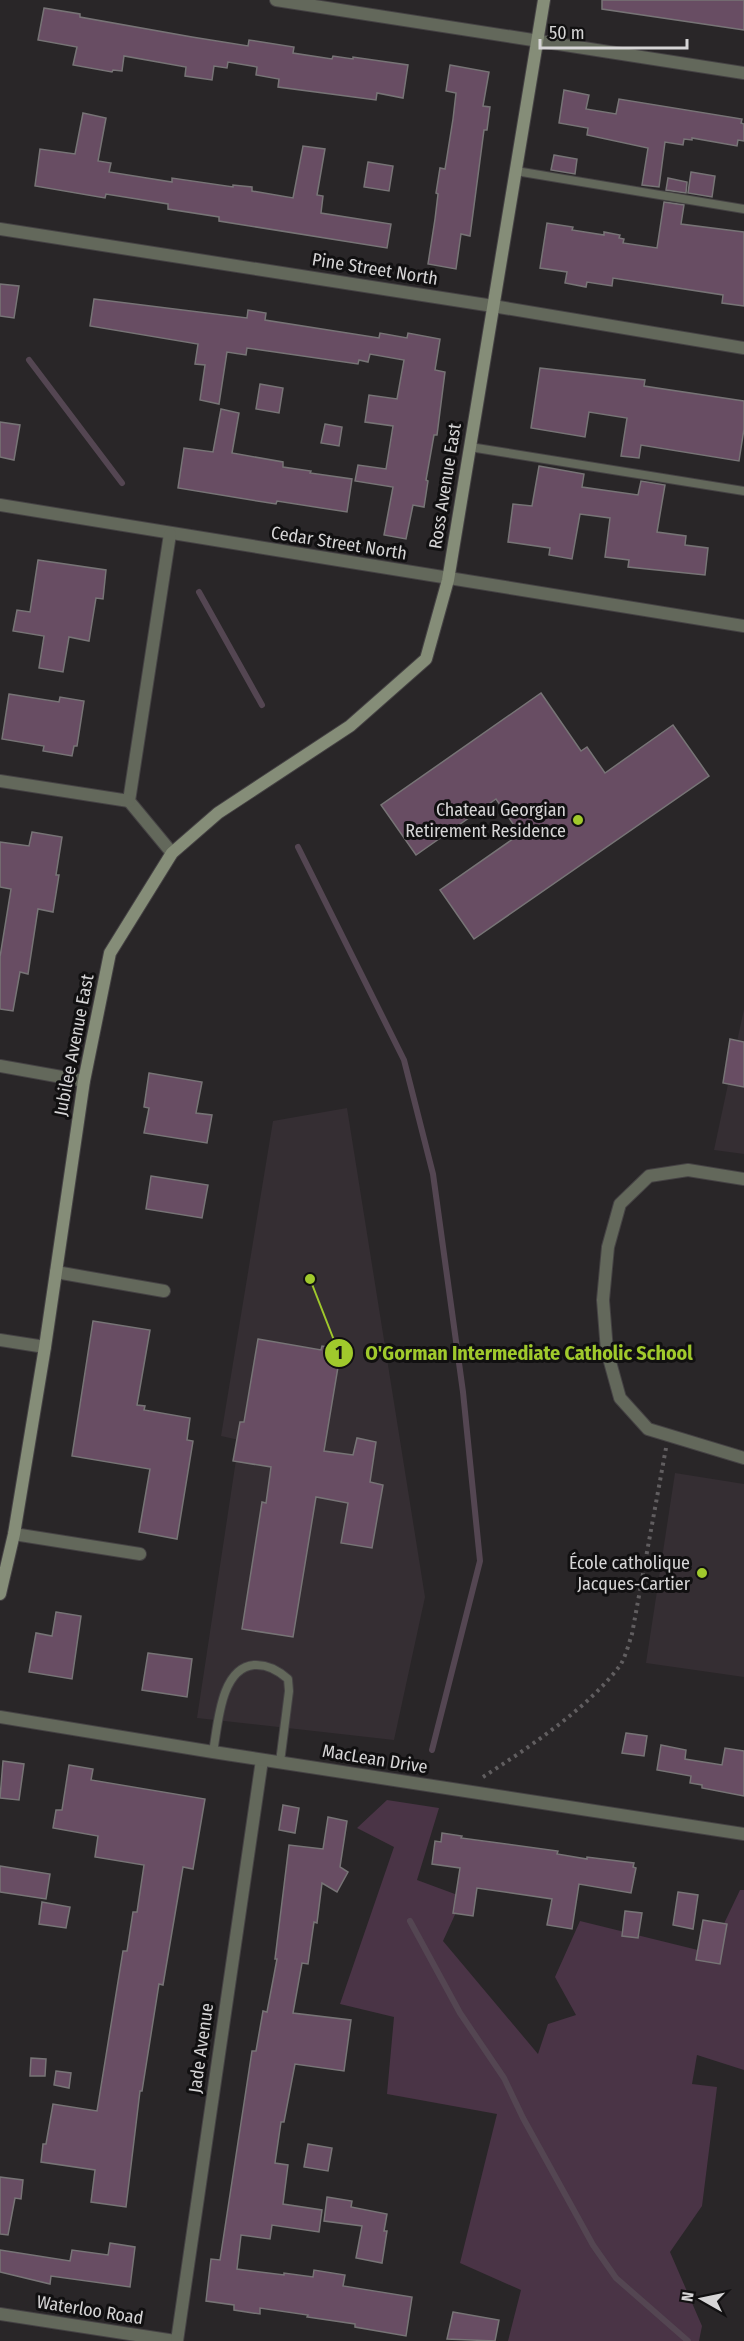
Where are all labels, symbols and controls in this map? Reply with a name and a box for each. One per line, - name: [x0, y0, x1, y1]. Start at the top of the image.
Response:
- scale bar: [540, 12, 687, 50]
- text: 50 m: [549, 22, 585, 44]
- street label: Pine Street North: [311, 248, 439, 290]
- street label: Ross Avenue East: [424, 421, 466, 551]
- street label: Cedar Street North: [270, 521, 408, 565]
- place label: Chateau Georgian Retirement Residence: [405, 799, 566, 842]
- marker: Chateau Georgian Retirement Residence: [571, 813, 585, 827]
- street label: Jubilee Avenue East: [49, 972, 99, 1118]
- callout: O'Gorman Intermediate Catholic School: [324, 1334, 705, 1372]
- text: O'Gorman Intermediate Catholic School: [365, 1341, 693, 1365]
- text: 1: [335, 1342, 343, 1364]
- place label: École catholique Jacques-Cartier: [569, 1551, 691, 1595]
- marker: École catholique Jacques-Cartier: [695, 1566, 709, 1580]
- street label: MacLean Drive: [321, 1740, 429, 1778]
- street label: Jade Avenue: [184, 2002, 218, 2094]
- north arrow: [672, 2269, 732, 2329]
- street label: Waterloo Road: [35, 2291, 145, 2329]
- text: N: [678, 2291, 698, 2303]

